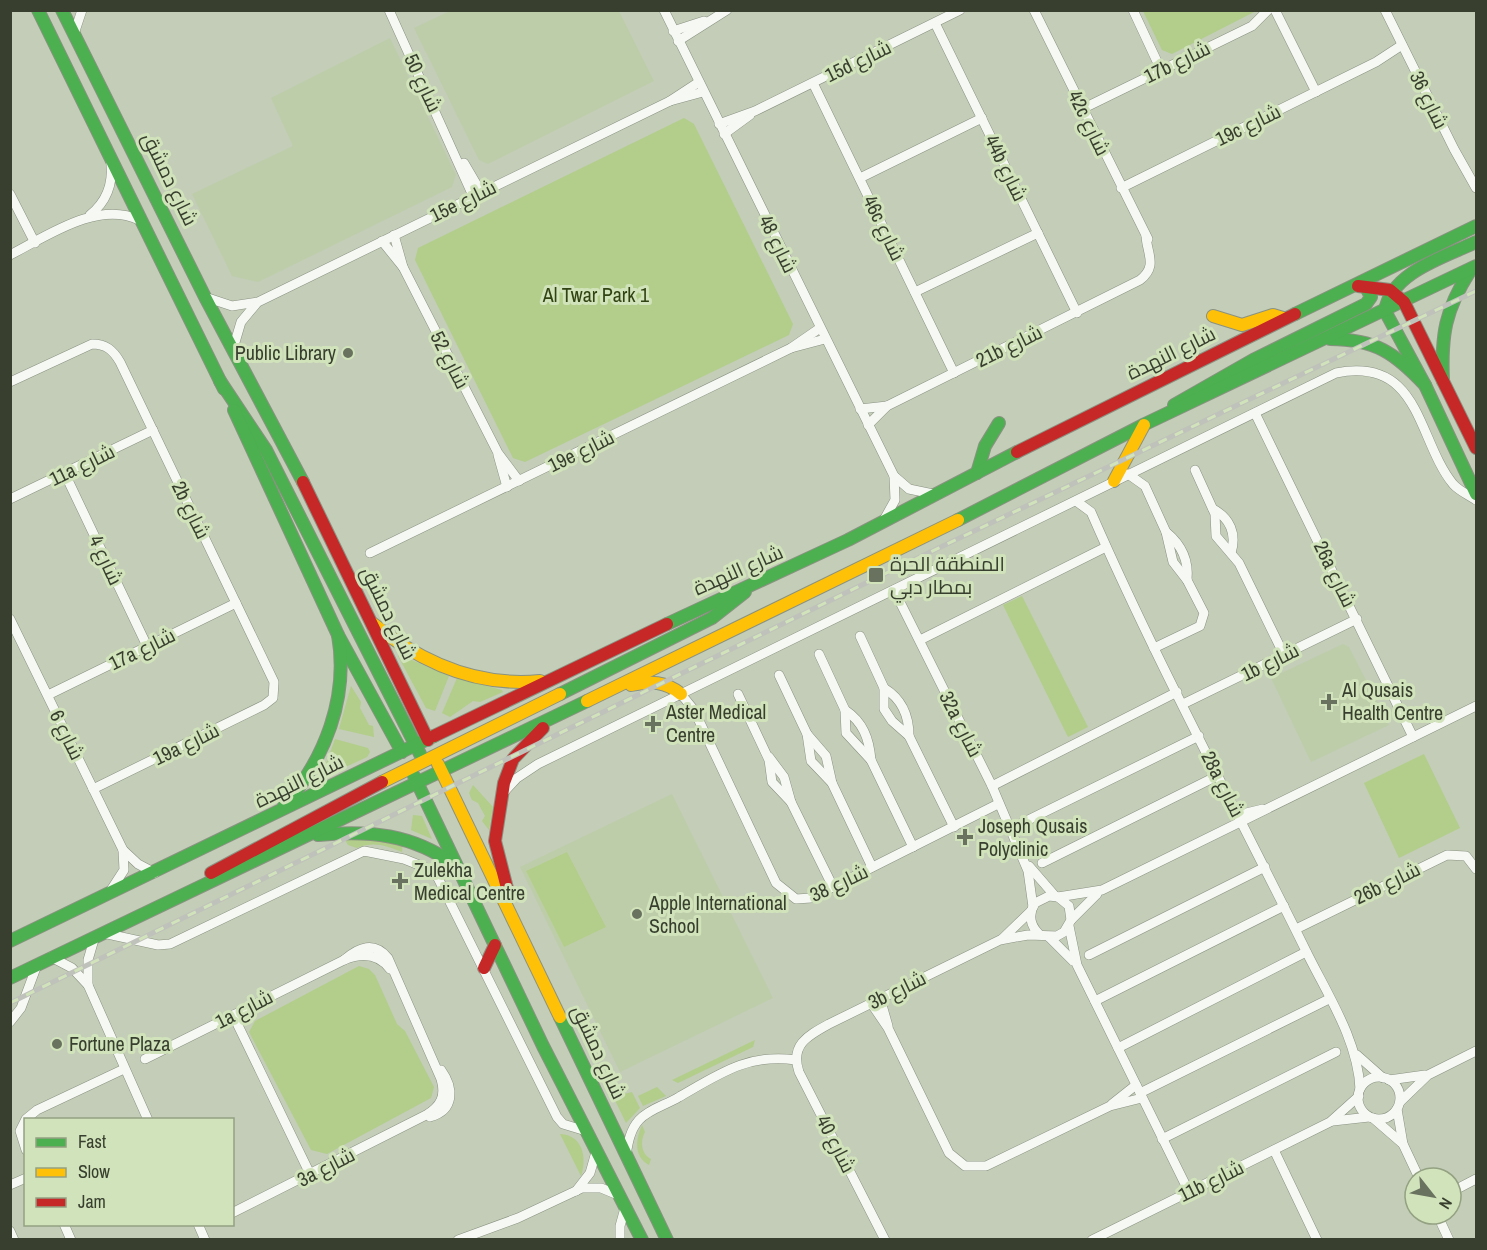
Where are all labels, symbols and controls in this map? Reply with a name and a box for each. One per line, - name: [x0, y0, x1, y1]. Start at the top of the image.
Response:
- street label: 15d شارع: [820, 33, 896, 89]
- street label: 17b شارع: [1139, 34, 1215, 90]
- street label: شارع 50: [397, 49, 449, 117]
- street label: شارع 36: [1403, 66, 1455, 134]
- street label: 42c شارع: [1061, 86, 1117, 160]
- street label: 19c شارع: [1211, 97, 1285, 153]
- street label: شارع دمشق: [135, 128, 205, 230]
- street label: 44b شارع: [978, 130, 1034, 206]
- street label: 15e شارع: [425, 173, 501, 229]
- street label: 46c شارع: [856, 191, 912, 265]
- street label: شارع 48: [752, 210, 804, 278]
- park label: Al Twar Park 1: [542, 281, 649, 308]
- street label: 21b شارع: [971, 318, 1047, 374]
- street label: شارع النهدة: [1122, 319, 1220, 387]
- street label: شارع 52: [424, 326, 476, 394]
- place label: Public Library: [235, 339, 337, 366]
- marker: Public Library: [341, 346, 355, 360]
- street label: 19e شارع: [543, 423, 619, 479]
- street label: 11a شارع: [45, 437, 119, 493]
- street label: 2b شارع: [165, 476, 217, 544]
- street label: شارع 4: [82, 530, 130, 590]
- street label: 26a شارع: [1307, 536, 1363, 612]
- street label: شارع النهدة: [689, 538, 787, 602]
- place label: المنطقة الحرة بمطار دبي: [890, 550, 1005, 603]
- street label: شارع دمشق: [354, 562, 424, 664]
- marker: المنطقة الحرة بمطار دبي: [867, 566, 885, 584]
- street label: 17a شارع: [104, 621, 180, 677]
- street label: 1b شارع: [1236, 636, 1304, 688]
- place label: Al Qusais Health Centre: [1341, 676, 1443, 726]
- street label: 32a شارع: [932, 686, 990, 762]
- marker: Al Qusais Health Centre: [1320, 693, 1338, 711]
- place label: Aster Medical Centre: [665, 698, 766, 748]
- street label: شارع 6: [43, 705, 91, 765]
- marker: Aster Medical Centre: [644, 715, 662, 733]
- street label: 19a شارع: [148, 716, 224, 772]
- street label: 28a شارع: [1194, 746, 1252, 822]
- street label: شارع النهدة: [250, 747, 348, 815]
- place label: Joseph Qusais Polyclinic: [978, 812, 1087, 862]
- marker: Joseph Qusais Polyclinic: [956, 828, 974, 846]
- street label: 26b شارع: [1349, 855, 1425, 911]
- place label: Zulekha Medical Centre: [414, 856, 525, 906]
- street label: شارع 38: [805, 857, 873, 909]
- marker: Zulekha Medical Centre: [391, 872, 409, 890]
- place label: Apple International School: [648, 889, 787, 939]
- marker: Apple International School: [630, 907, 644, 921]
- street label: 3b شارع: [863, 964, 931, 1016]
- street label: 1a شارع: [210, 983, 278, 1035]
- street label: شارع دمشق: [565, 1000, 633, 1104]
- place label: Fortune Plaza: [69, 1030, 170, 1057]
- marker: Fortune Plaza: [50, 1037, 64, 1051]
- street label: شارع 40: [810, 1110, 862, 1178]
- legend: [24, 1118, 234, 1226]
- text: Fast: [78, 1129, 106, 1154]
- street label: 3a شارع: [292, 1141, 360, 1193]
- street label: 11b شارع: [1174, 1153, 1248, 1209]
- text: Slow: [78, 1159, 110, 1184]
- north arrow: [1403, 1166, 1463, 1226]
- text: Jam: [78, 1189, 106, 1214]
- text: N: [1434, 1194, 1458, 1213]

